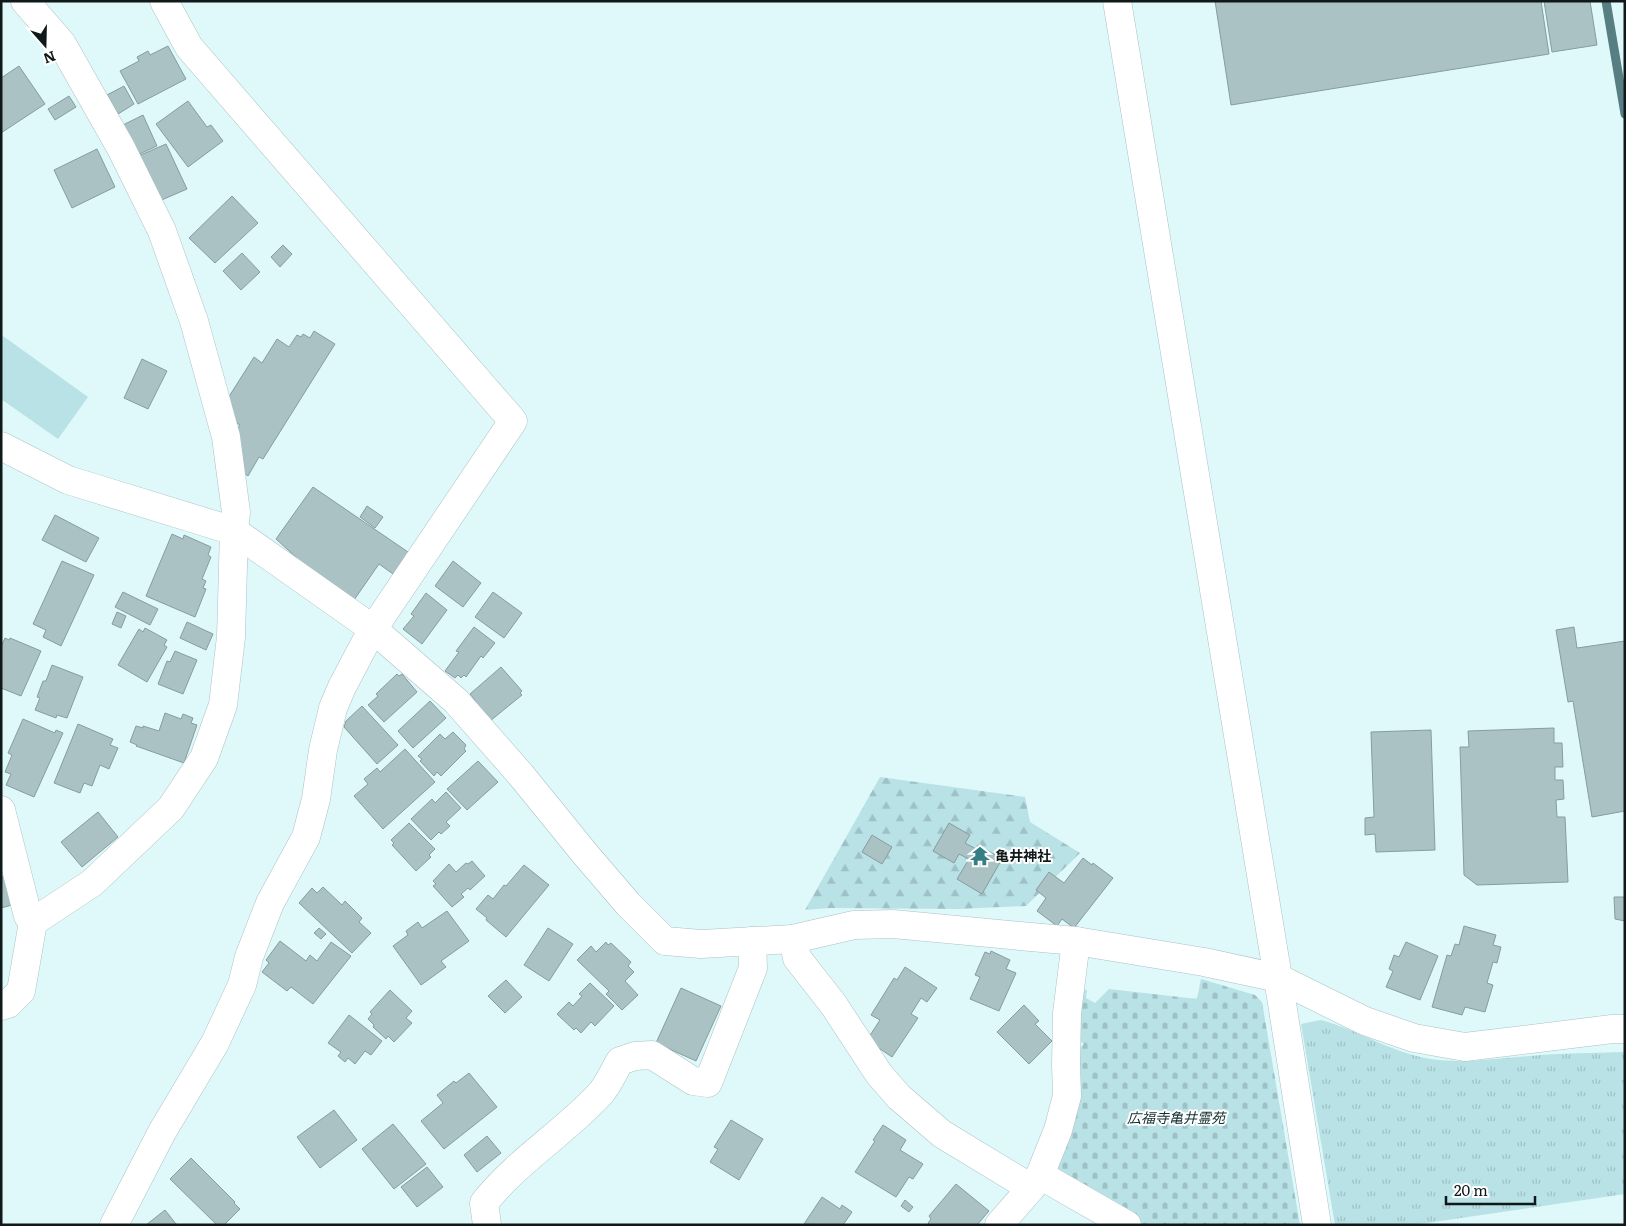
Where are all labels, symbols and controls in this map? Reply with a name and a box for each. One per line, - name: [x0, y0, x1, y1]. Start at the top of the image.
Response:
- north arrow: [20, 20, 70, 70]
- text: N: [41, 47, 59, 70]
- temple icon: 亀井神社: [969, 845, 991, 867]
- place label: 亀井神社: [995, 845, 1051, 865]
- park label: 広福寺亀井霊苑: [1127, 1107, 1227, 1127]
- scale bar: [1446, 1174, 1535, 1206]
- text: 20 m: [1454, 1178, 1488, 1201]

